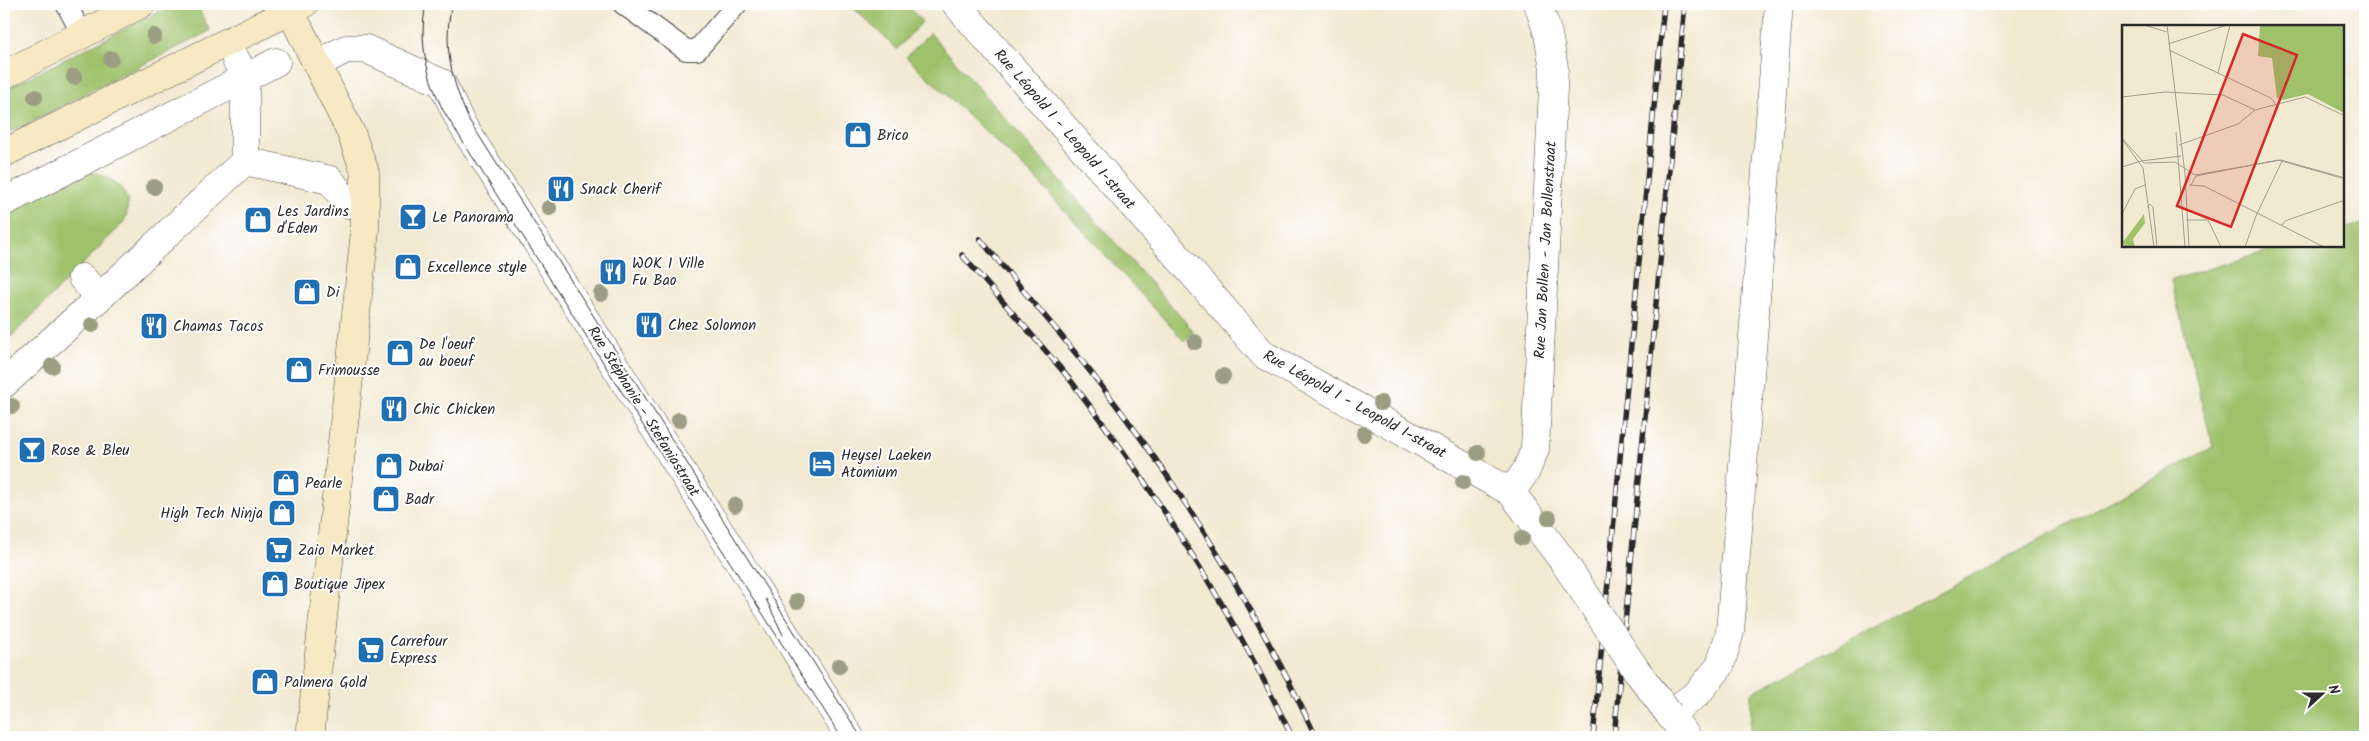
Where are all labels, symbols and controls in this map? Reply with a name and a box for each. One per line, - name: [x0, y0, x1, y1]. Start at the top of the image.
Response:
- inset map: [2122, 25, 2344, 248]
- street label: Rue Léopold I - Leopold I-straat: [987, 44, 1141, 216]
- shop icon: Brico: [843, 120, 873, 150]
- place label: Brico: [877, 124, 909, 148]
- street label: Rue Jan Bollen - Jan Bollenstraat: [1528, 141, 1564, 359]
- restaurant icon: Snack Cherif: [546, 174, 576, 204]
- place label: Snack Cherif: [580, 178, 662, 202]
- place label: Les Jardins d'Eden: [277, 200, 349, 241]
- bar icon: Le Panorama: [398, 202, 428, 232]
- shop icon: Les Jardins d'Eden: [243, 205, 273, 235]
- place label: Le Panorama: [432, 206, 514, 230]
- shop icon: Excellence style: [393, 252, 423, 282]
- place label: WOK 1 Ville Fu Bao: [632, 252, 704, 293]
- place label: Excellence style: [427, 256, 527, 280]
- restaurant icon: WOK 1 Ville Fu Bao: [598, 257, 628, 287]
- shop icon: Di: [292, 277, 322, 307]
- place label: Di: [326, 281, 341, 305]
- restaurant icon: Chez Solomon: [634, 310, 664, 340]
- restaurant icon: Chamas Tacos: [139, 311, 169, 341]
- place label: Chez Solomon: [668, 314, 756, 338]
- place label: Chamas Tacos: [173, 315, 264, 339]
- street label: Rue Stéphanie - Stefaniastraat: [581, 321, 706, 502]
- place label: De l'oeuf au boeuf: [419, 333, 475, 374]
- shop icon: De l'oeuf au boeuf: [385, 338, 415, 368]
- street label: Rue Léopold I - Leopold I-straat: [1258, 344, 1451, 466]
- shop icon: Frimousse: [284, 355, 314, 385]
- place label: Frimousse: [318, 359, 380, 383]
- restaurant icon: Chic Chicken: [379, 394, 409, 424]
- place label: Chic Chicken: [413, 398, 495, 422]
- bar icon: Rose & Bleu: [17, 435, 47, 465]
- place label: Rose & Bleu: [51, 439, 129, 463]
- place label: Heysel Laeken Atomium: [841, 444, 931, 485]
- hotel icon: Heysel Laeken Atomium: [807, 449, 837, 479]
- shop icon: Dubai: [374, 451, 404, 481]
- place label: Dubai: [408, 455, 445, 479]
- shop icon: Pearle: [271, 468, 301, 498]
- place label: Pearle: [305, 472, 343, 496]
- shop icon: Badr: [371, 484, 401, 514]
- place label: Badr: [405, 488, 435, 512]
- shop icon: High Tech Ninja: [267, 498, 297, 528]
- place label: High Tech Ninja: [160, 502, 263, 526]
- supermarket icon: Zaio Market: [264, 535, 294, 565]
- place label: Zaio Market: [298, 539, 374, 563]
- shop icon: Boutique Jipex: [260, 569, 290, 599]
- place label: Boutique Jipex: [294, 573, 386, 597]
- place label: Carrefour Express: [390, 630, 448, 671]
- supermarket icon: Carrefour Express: [356, 635, 386, 665]
- shop icon: Palmera Gold: [250, 667, 280, 697]
- north arrow: [2296, 668, 2346, 718]
- place label: Palmera Gold: [284, 671, 367, 695]
- text: N: [2321, 682, 2345, 698]

